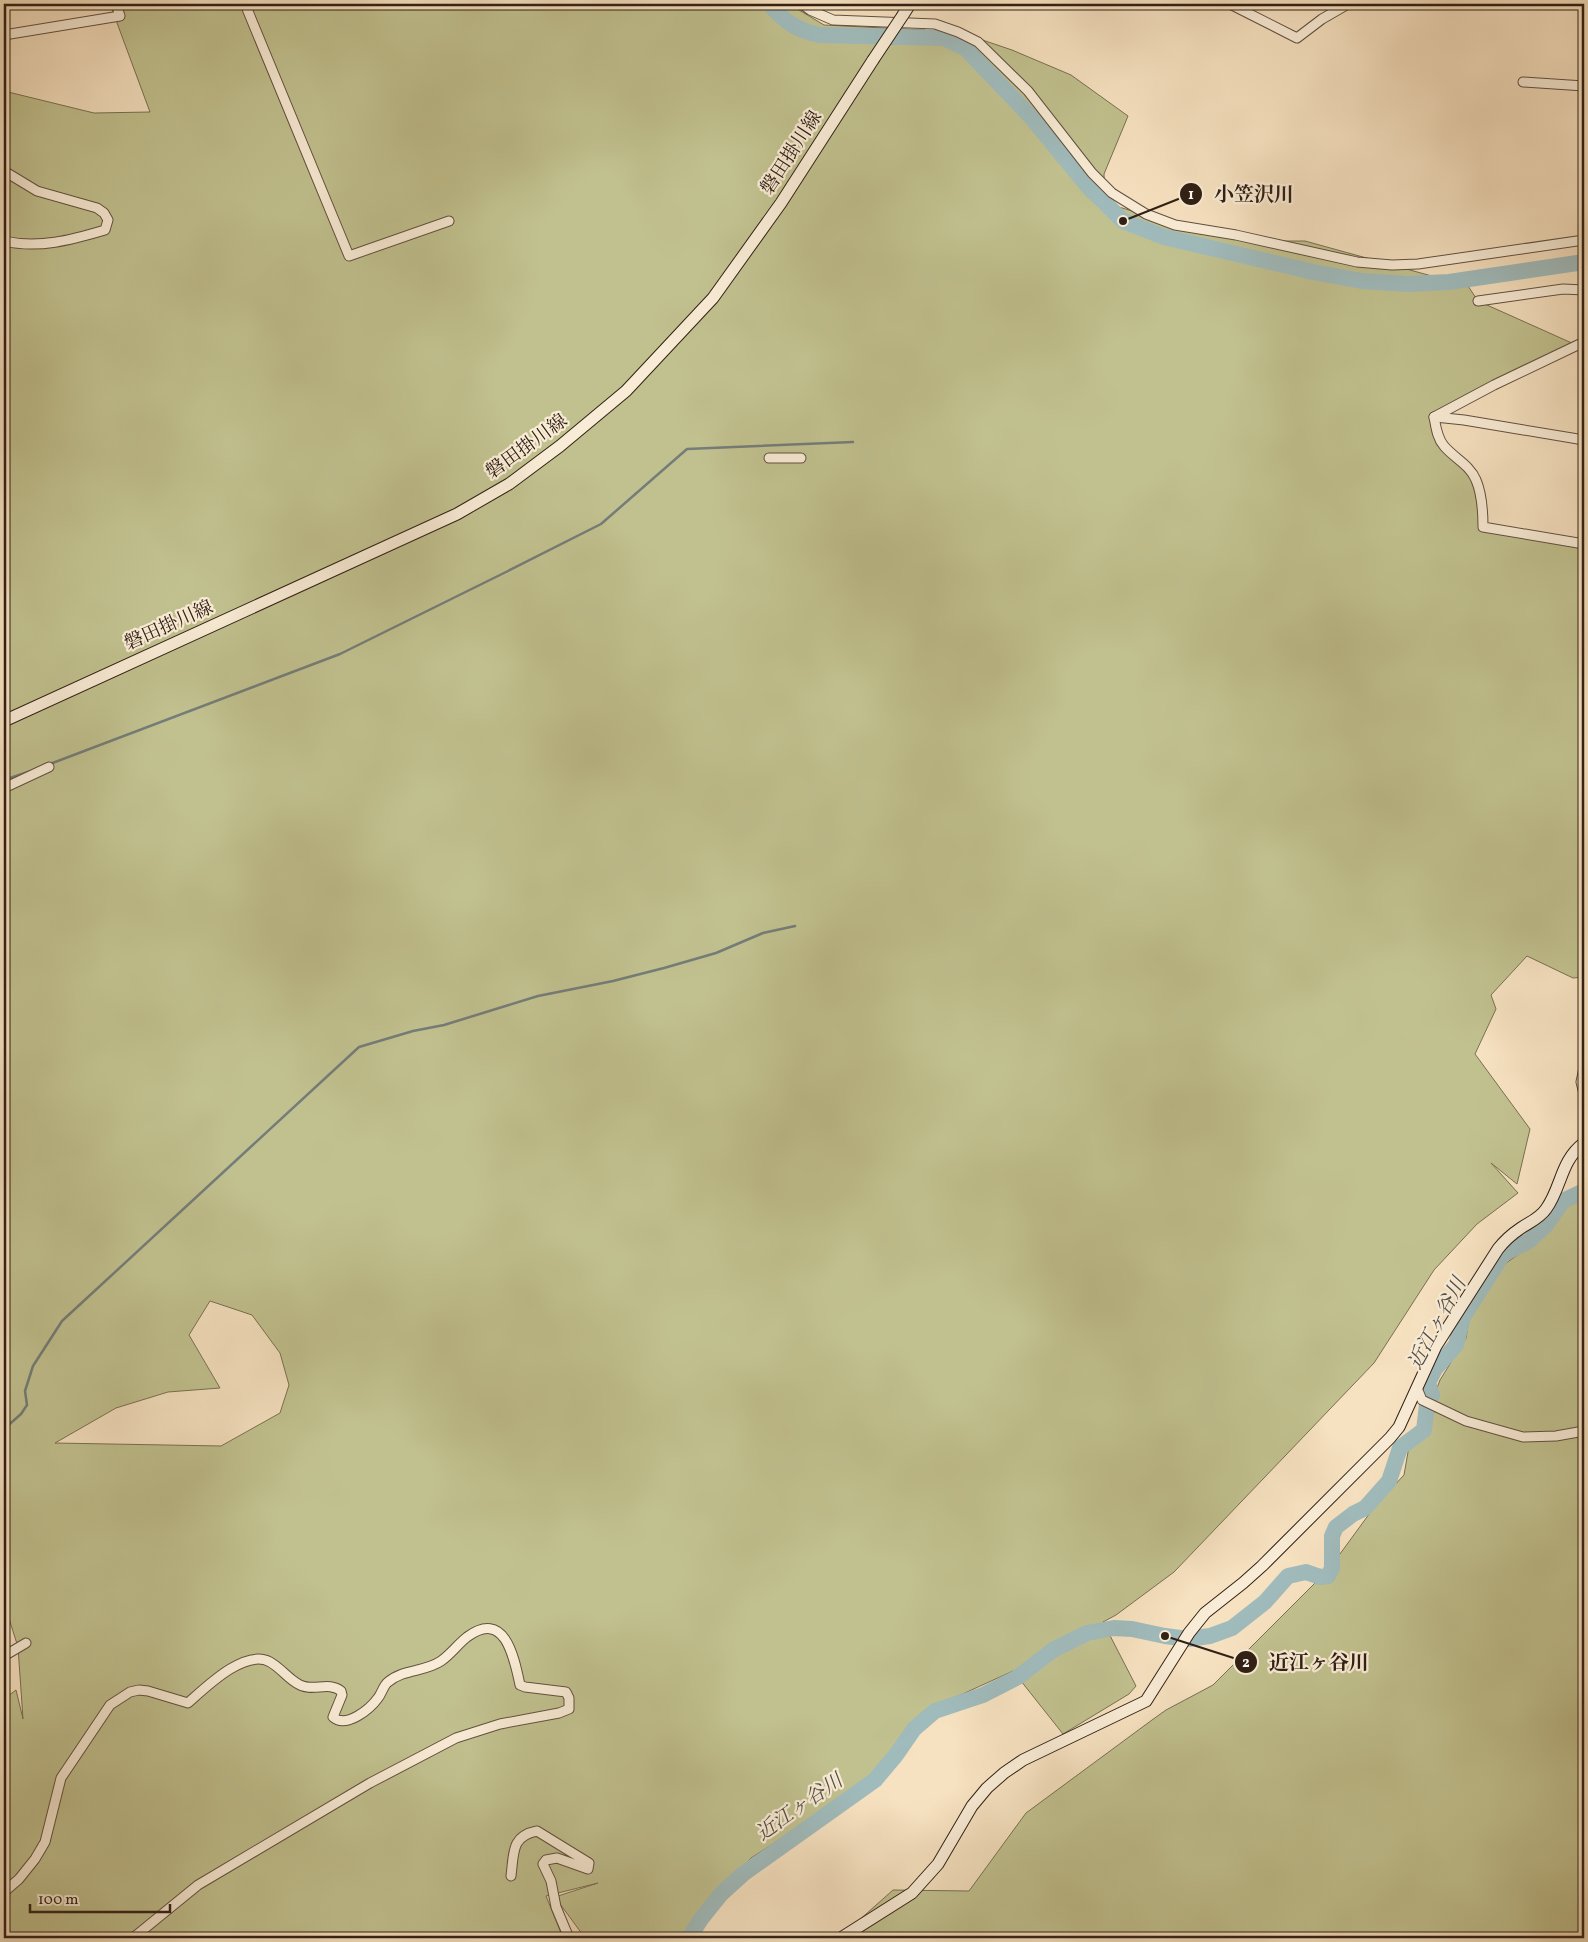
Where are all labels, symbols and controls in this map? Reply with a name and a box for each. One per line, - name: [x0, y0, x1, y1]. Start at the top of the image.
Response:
- street label: 磐田掛川線: [755, 106, 829, 200]
- callout: 小笠沢川: [1179, 176, 1304, 211]
- text: 小笠沢川: [1214, 182, 1294, 210]
- text: 1: [1188, 185, 1194, 206]
- street label: 磐田掛川線: [481, 409, 573, 485]
- street label: 磐田掛川線: [120, 595, 218, 657]
- water label: 近江ヶ谷川: [1402, 1272, 1475, 1375]
- callout: 近江ヶ谷川: [1234, 1644, 1379, 1679]
- text: 近江ヶ谷川: [1269, 1650, 1369, 1678]
- text: 2: [1242, 1653, 1250, 1674]
- water label: 近江ヶ谷川: [751, 1767, 851, 1848]
- scale bar: [30, 1882, 170, 1914]
- text: 100 m: [38, 1890, 78, 1911]

